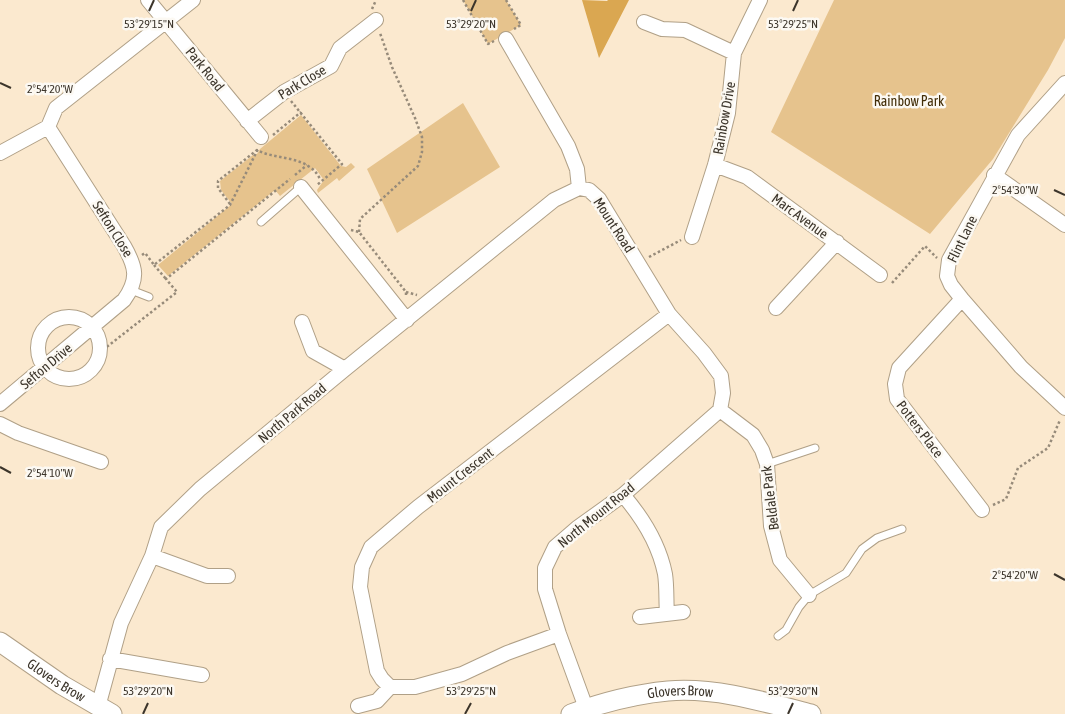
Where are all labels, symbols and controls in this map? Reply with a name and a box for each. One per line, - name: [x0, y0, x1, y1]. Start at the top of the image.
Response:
- text: 53°29'15"N: [124, 17, 174, 31]
- text: 53°29'20"N: [446, 17, 496, 31]
- text: 53°29'25"N: [768, 17, 818, 31]
- street label: Park Road: [182, 44, 228, 94]
- street label: Park Close: [275, 61, 329, 103]
- street label: Rainbow Drive: [710, 80, 738, 156]
- text: 2°54'20"W: [27, 82, 73, 96]
- park label: Rainbow Park: [874, 93, 944, 109]
- text: 2°54'30"W: [992, 183, 1038, 197]
- street label: Marc Avenue: [769, 190, 831, 242]
- street label: Mount Road: [590, 195, 638, 255]
- street label: Sefton Close: [90, 198, 136, 260]
- street label: Flint Lane: [944, 213, 980, 265]
- street label: Sefton Drive: [17, 340, 75, 392]
- street label: North Park Road: [255, 380, 329, 446]
- street label: Potters Place: [893, 397, 947, 461]
- street label: Mount Crescent: [424, 444, 496, 506]
- street label: Beldale Park: [758, 465, 782, 531]
- text: 2°54'10"W: [27, 466, 73, 480]
- street label: North Mount Road: [555, 479, 637, 551]
- text: 2°54'20"W: [992, 568, 1038, 582]
- street label: Glovers Brow: [24, 655, 89, 705]
- street label: Glovers Brow: [646, 682, 714, 702]
- text: 53°29'20"N: [123, 684, 173, 698]
- text: 53°29'25"N: [446, 684, 496, 698]
- text: 53°29'30"N: [768, 684, 818, 698]

